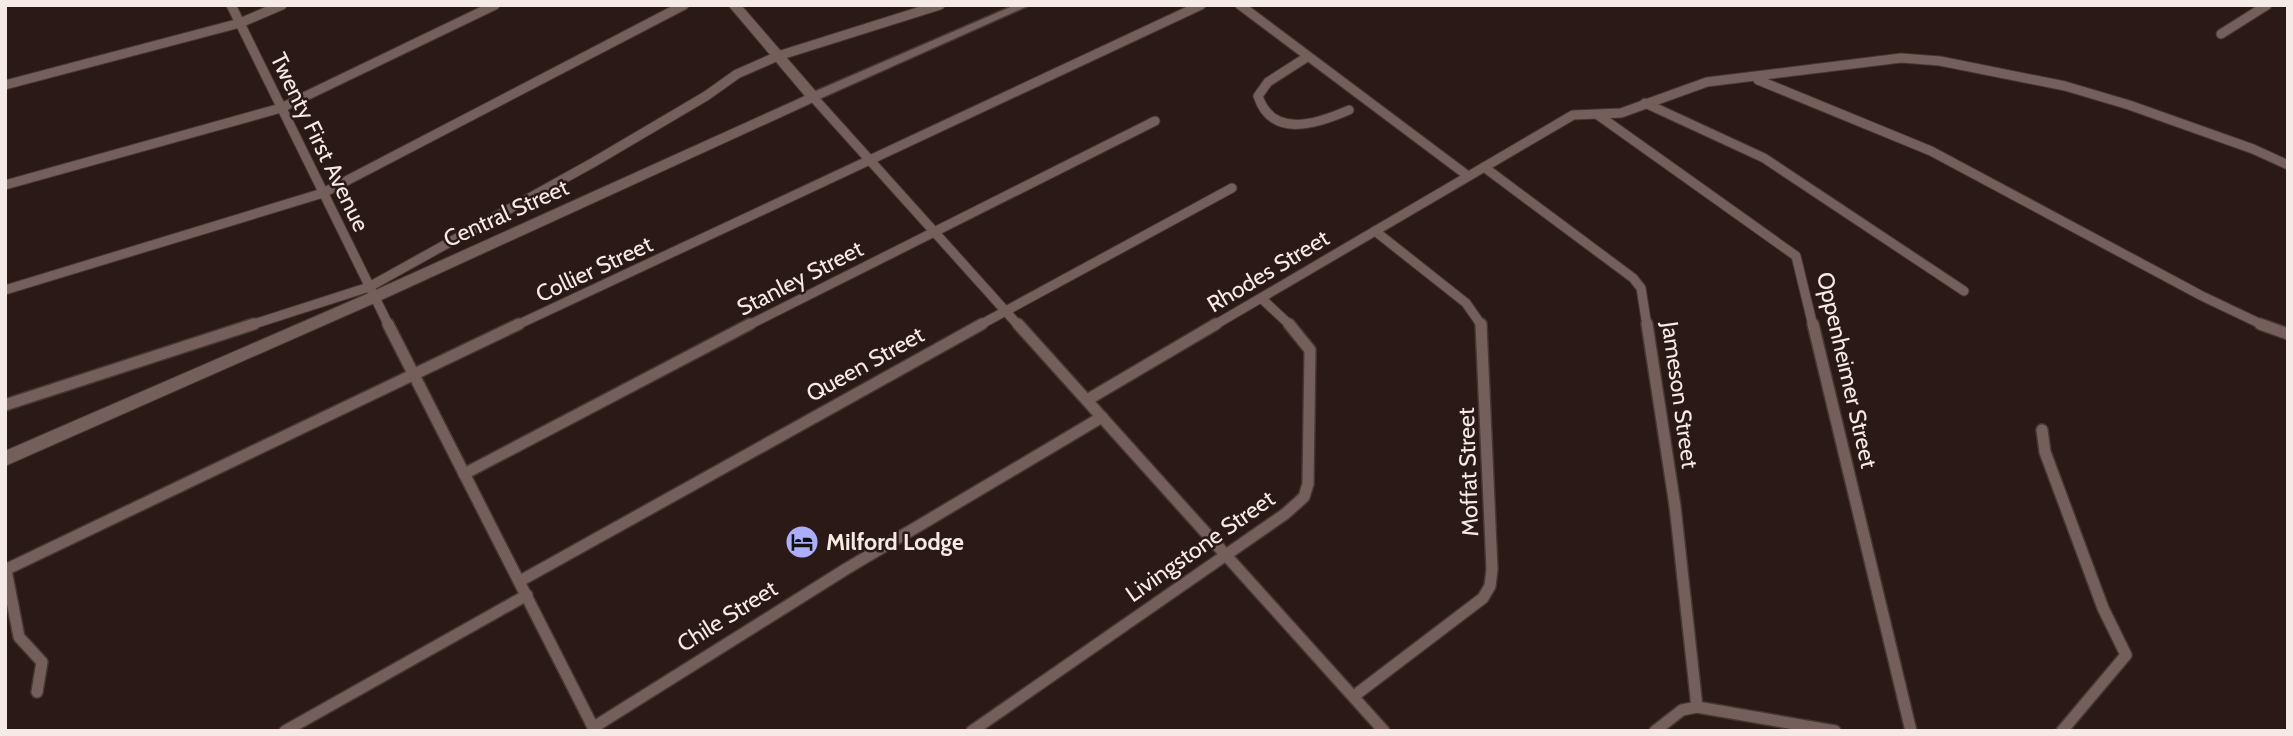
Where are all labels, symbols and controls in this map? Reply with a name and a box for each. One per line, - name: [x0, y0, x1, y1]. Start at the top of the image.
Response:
- street label: Twenty First Avenue: [265, 48, 376, 236]
- street label: Central Street: [439, 173, 573, 253]
- street label: Rhodes Street: [1202, 224, 1334, 318]
- street label: Collier Street: [531, 230, 657, 308]
- street label: Stanley Street: [732, 234, 868, 322]
- street label: Oppenheimer Street: [1811, 269, 1883, 471]
- street label: Jameson Street: [1656, 319, 1704, 470]
- street label: Queen Street: [801, 320, 929, 408]
- street label: Moffat Street: [1452, 407, 1484, 537]
- street label: Livingstone Street: [1120, 484, 1280, 608]
- hotel icon: Milford Lodge: [783, 523, 821, 561]
- place label: Milford Lodge: [826, 528, 964, 556]
- street label: Chile Street: [672, 574, 782, 658]

